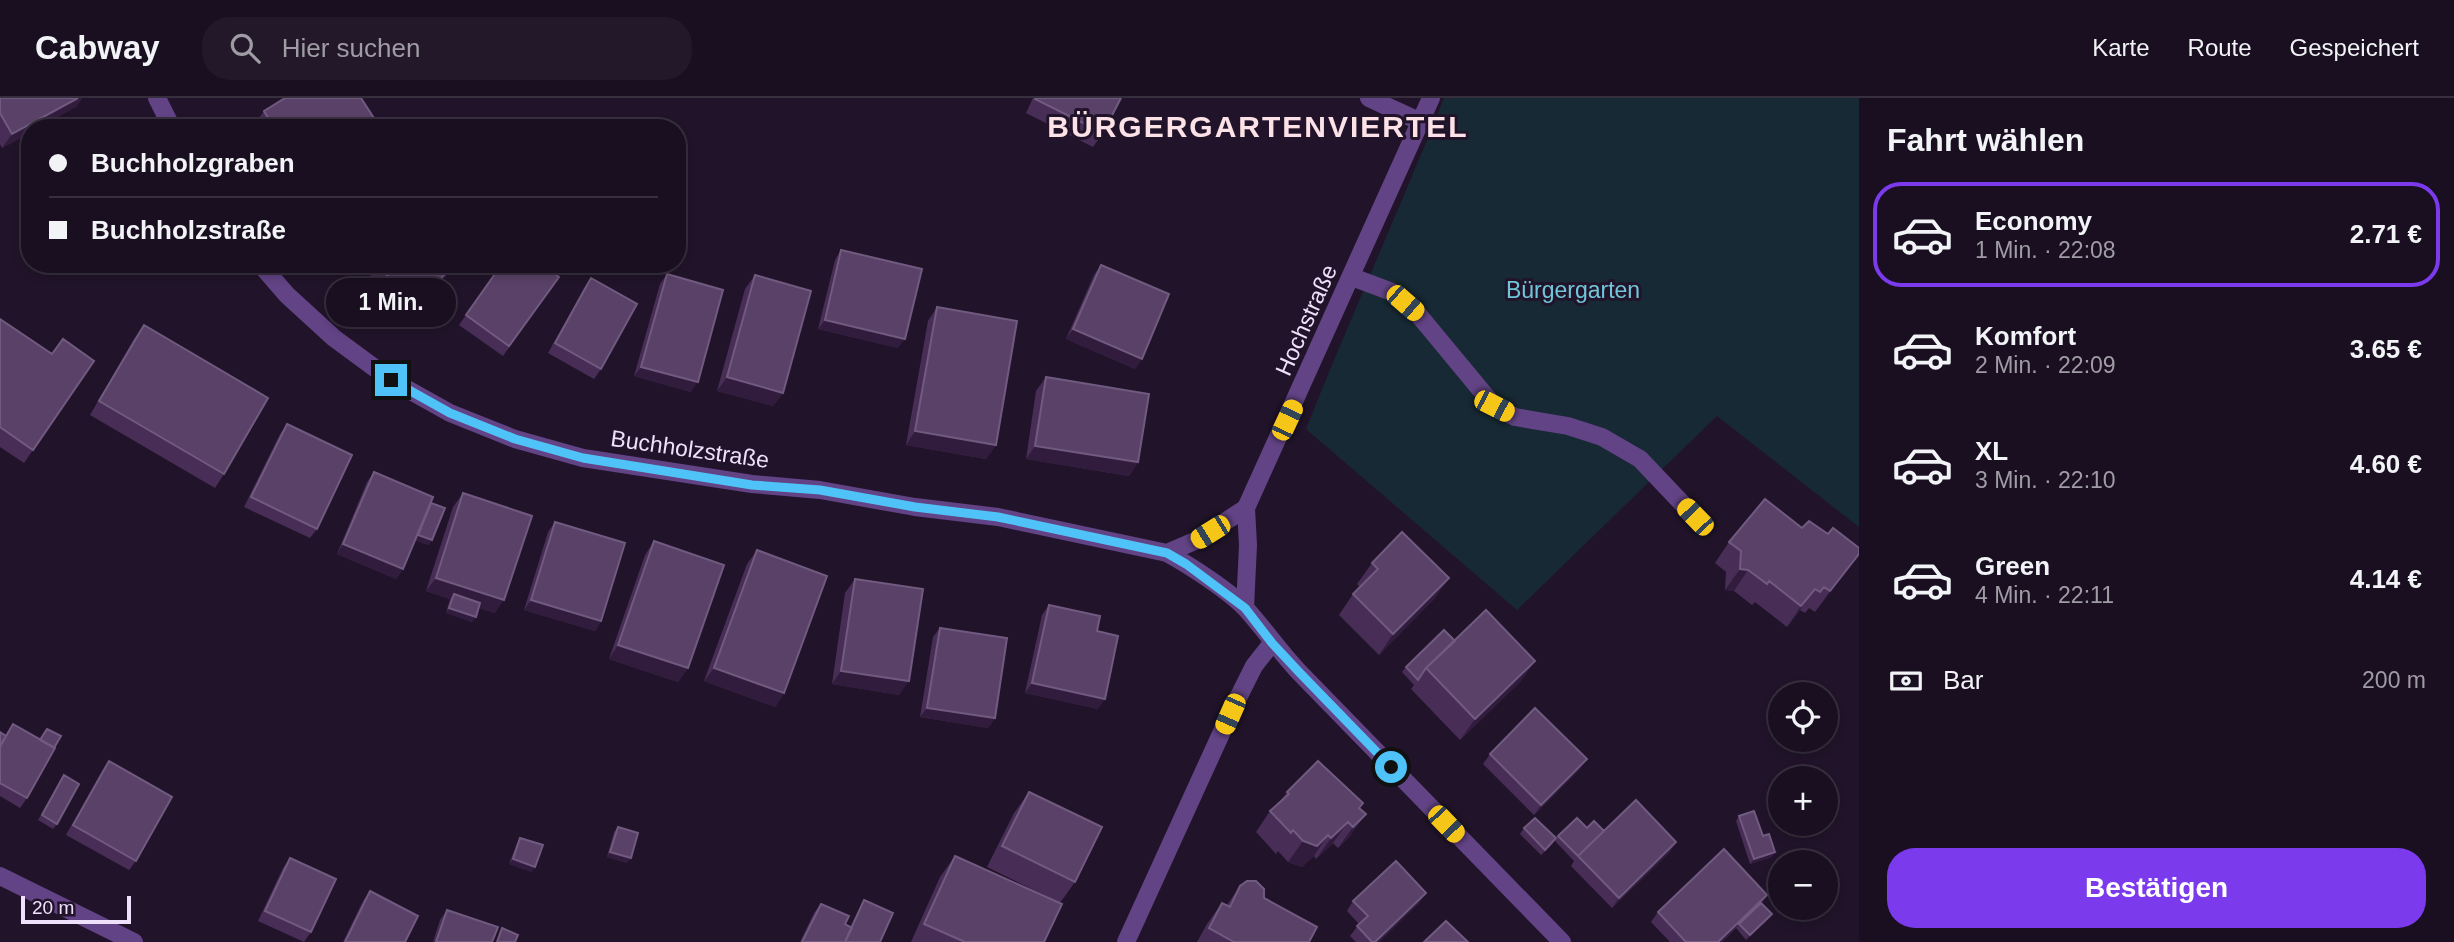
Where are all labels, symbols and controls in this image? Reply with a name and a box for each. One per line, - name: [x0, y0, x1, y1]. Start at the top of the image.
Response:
- search box: [202, 17, 692, 80]
- text: Cabway: [35, 29, 160, 66]
- icon: search: [226, 29, 264, 67]
- text: Hier suchen: [282, 33, 420, 63]
- text: Karte: [2092, 34, 2150, 61]
- text: Route: [2188, 34, 2252, 61]
- text: Gespeichert: [2290, 34, 2419, 61]
- district label: BÜRGERGARTENVIERTEL: [1047, 110, 1469, 143]
- text: Fahrt wählen: [1887, 122, 2084, 158]
- text: Buchholzgraben: [91, 148, 295, 178]
- icon: car: [1891, 203, 1954, 266]
- text: Economy: [1975, 206, 2092, 236]
- text: Buchholzstraße: [91, 215, 286, 245]
- text: 2.71 €: [2350, 219, 2422, 249]
- text: 1 Min. · 22:08: [1975, 237, 2116, 263]
- street label: Hochstraße: [1270, 260, 1342, 380]
- park label: Bürgergarten: [1506, 277, 1640, 303]
- callout: 1 Min.: [326, 278, 456, 328]
- car: [1383, 281, 1428, 325]
- text: 1 Min.: [358, 289, 424, 315]
- icon: car: [1891, 318, 1954, 381]
- text: Komfort: [1975, 321, 2076, 351]
- text: 3.65 €: [2350, 334, 2422, 364]
- text: 2 Min. · 22:09: [1975, 352, 2116, 378]
- route end: [375, 364, 407, 396]
- car: [1471, 387, 1518, 425]
- car: [1269, 397, 1306, 443]
- street label: Buchholzstraße: [609, 425, 771, 473]
- icon: car: [1891, 433, 1954, 496]
- text: XL: [1975, 436, 2008, 466]
- text: 4.60 €: [2350, 449, 2422, 479]
- text: 3 Min. · 22:10: [1975, 467, 2116, 493]
- car: [1673, 495, 1718, 539]
- car: [1187, 512, 1234, 552]
- icon: car: [1891, 548, 1954, 611]
- text: Green: [1975, 551, 2050, 581]
- text: 4.14 €: [2350, 564, 2422, 594]
- text: 4 Min. · 22:11: [1975, 582, 2114, 608]
- icon: cash: [1887, 662, 1925, 700]
- text: Bar: [1943, 665, 1983, 695]
- text: 200 m: [2362, 667, 2426, 693]
- map controls: [1768, 682, 1838, 920]
- button: locate: [1768, 682, 1838, 752]
- car: [1212, 691, 1249, 737]
- route start: [1375, 751, 1407, 783]
- button: +: [1768, 766, 1838, 836]
- car: [1424, 802, 1469, 846]
- button: Bestätigen: [1887, 848, 2426, 928]
- button: −: [1768, 850, 1838, 920]
- scale bar: [21, 893, 131, 925]
- text: 20 m: [32, 897, 74, 918]

